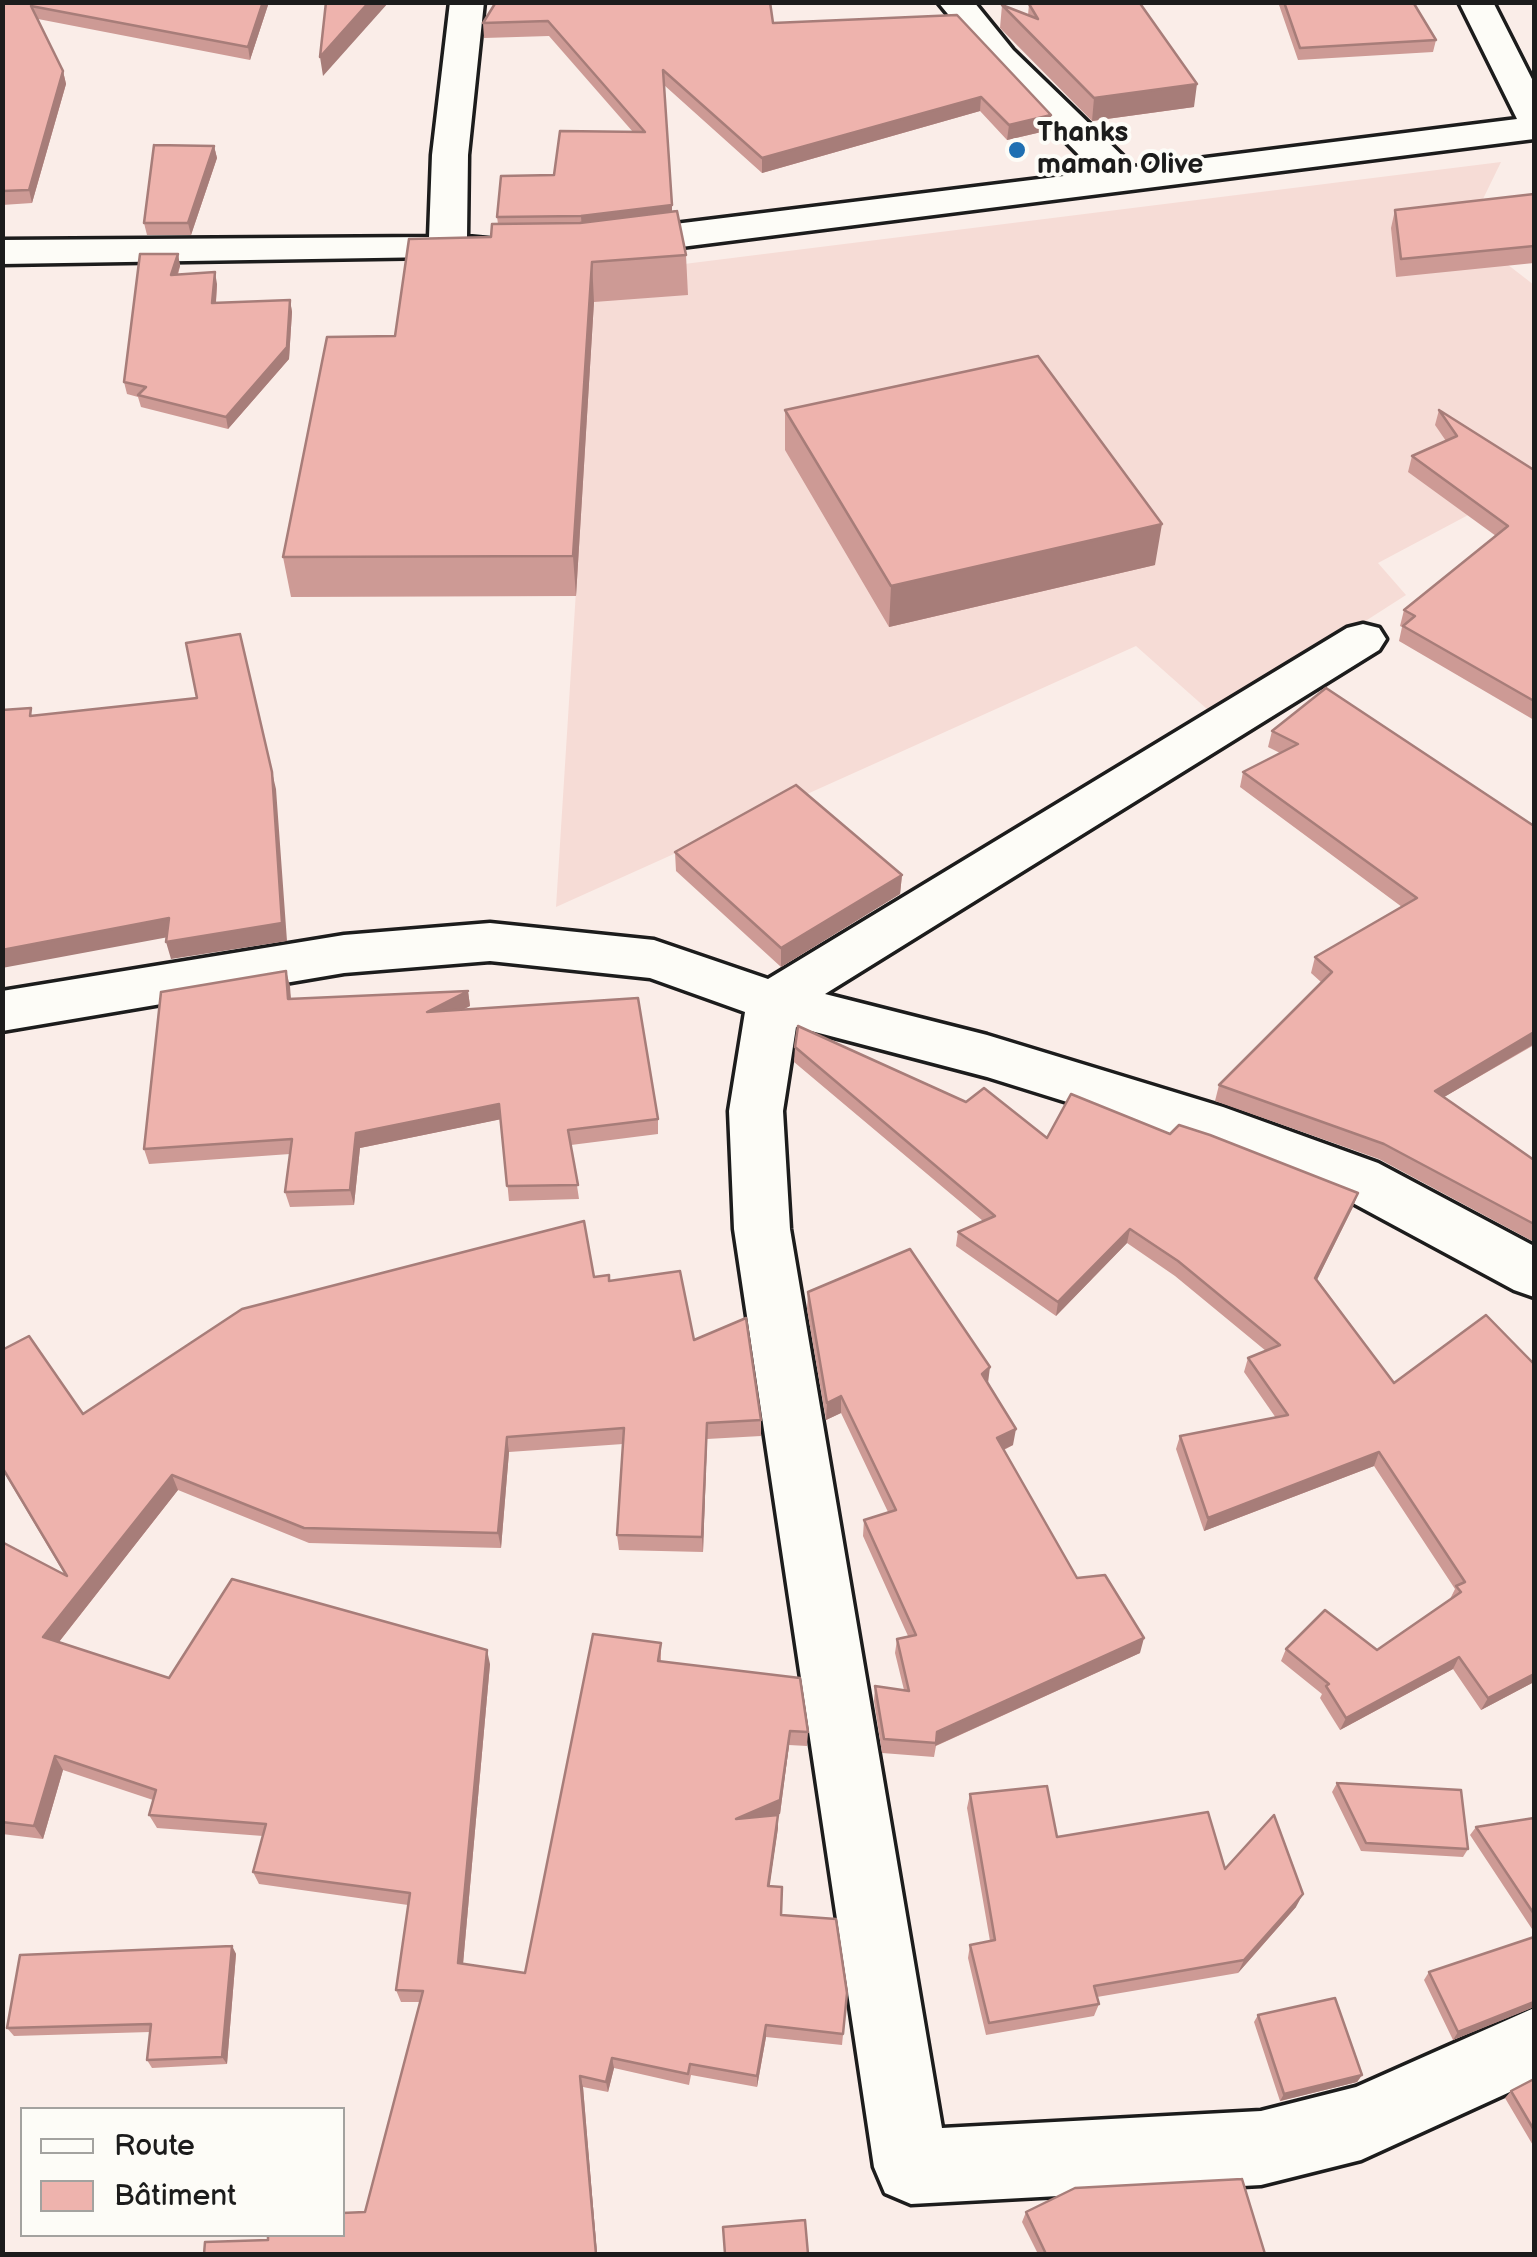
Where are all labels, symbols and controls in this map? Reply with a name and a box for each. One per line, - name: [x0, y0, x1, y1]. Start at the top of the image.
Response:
- place label: Thanks maman Olive: [1037, 117, 1203, 183]
- marker: Thanks maman Olive: [1006, 139, 1028, 161]
- legend: [20, 2107, 345, 2237]
- text: Route: [114, 2128, 195, 2164]
- text: Bâtiment: [114, 2178, 237, 2214]

